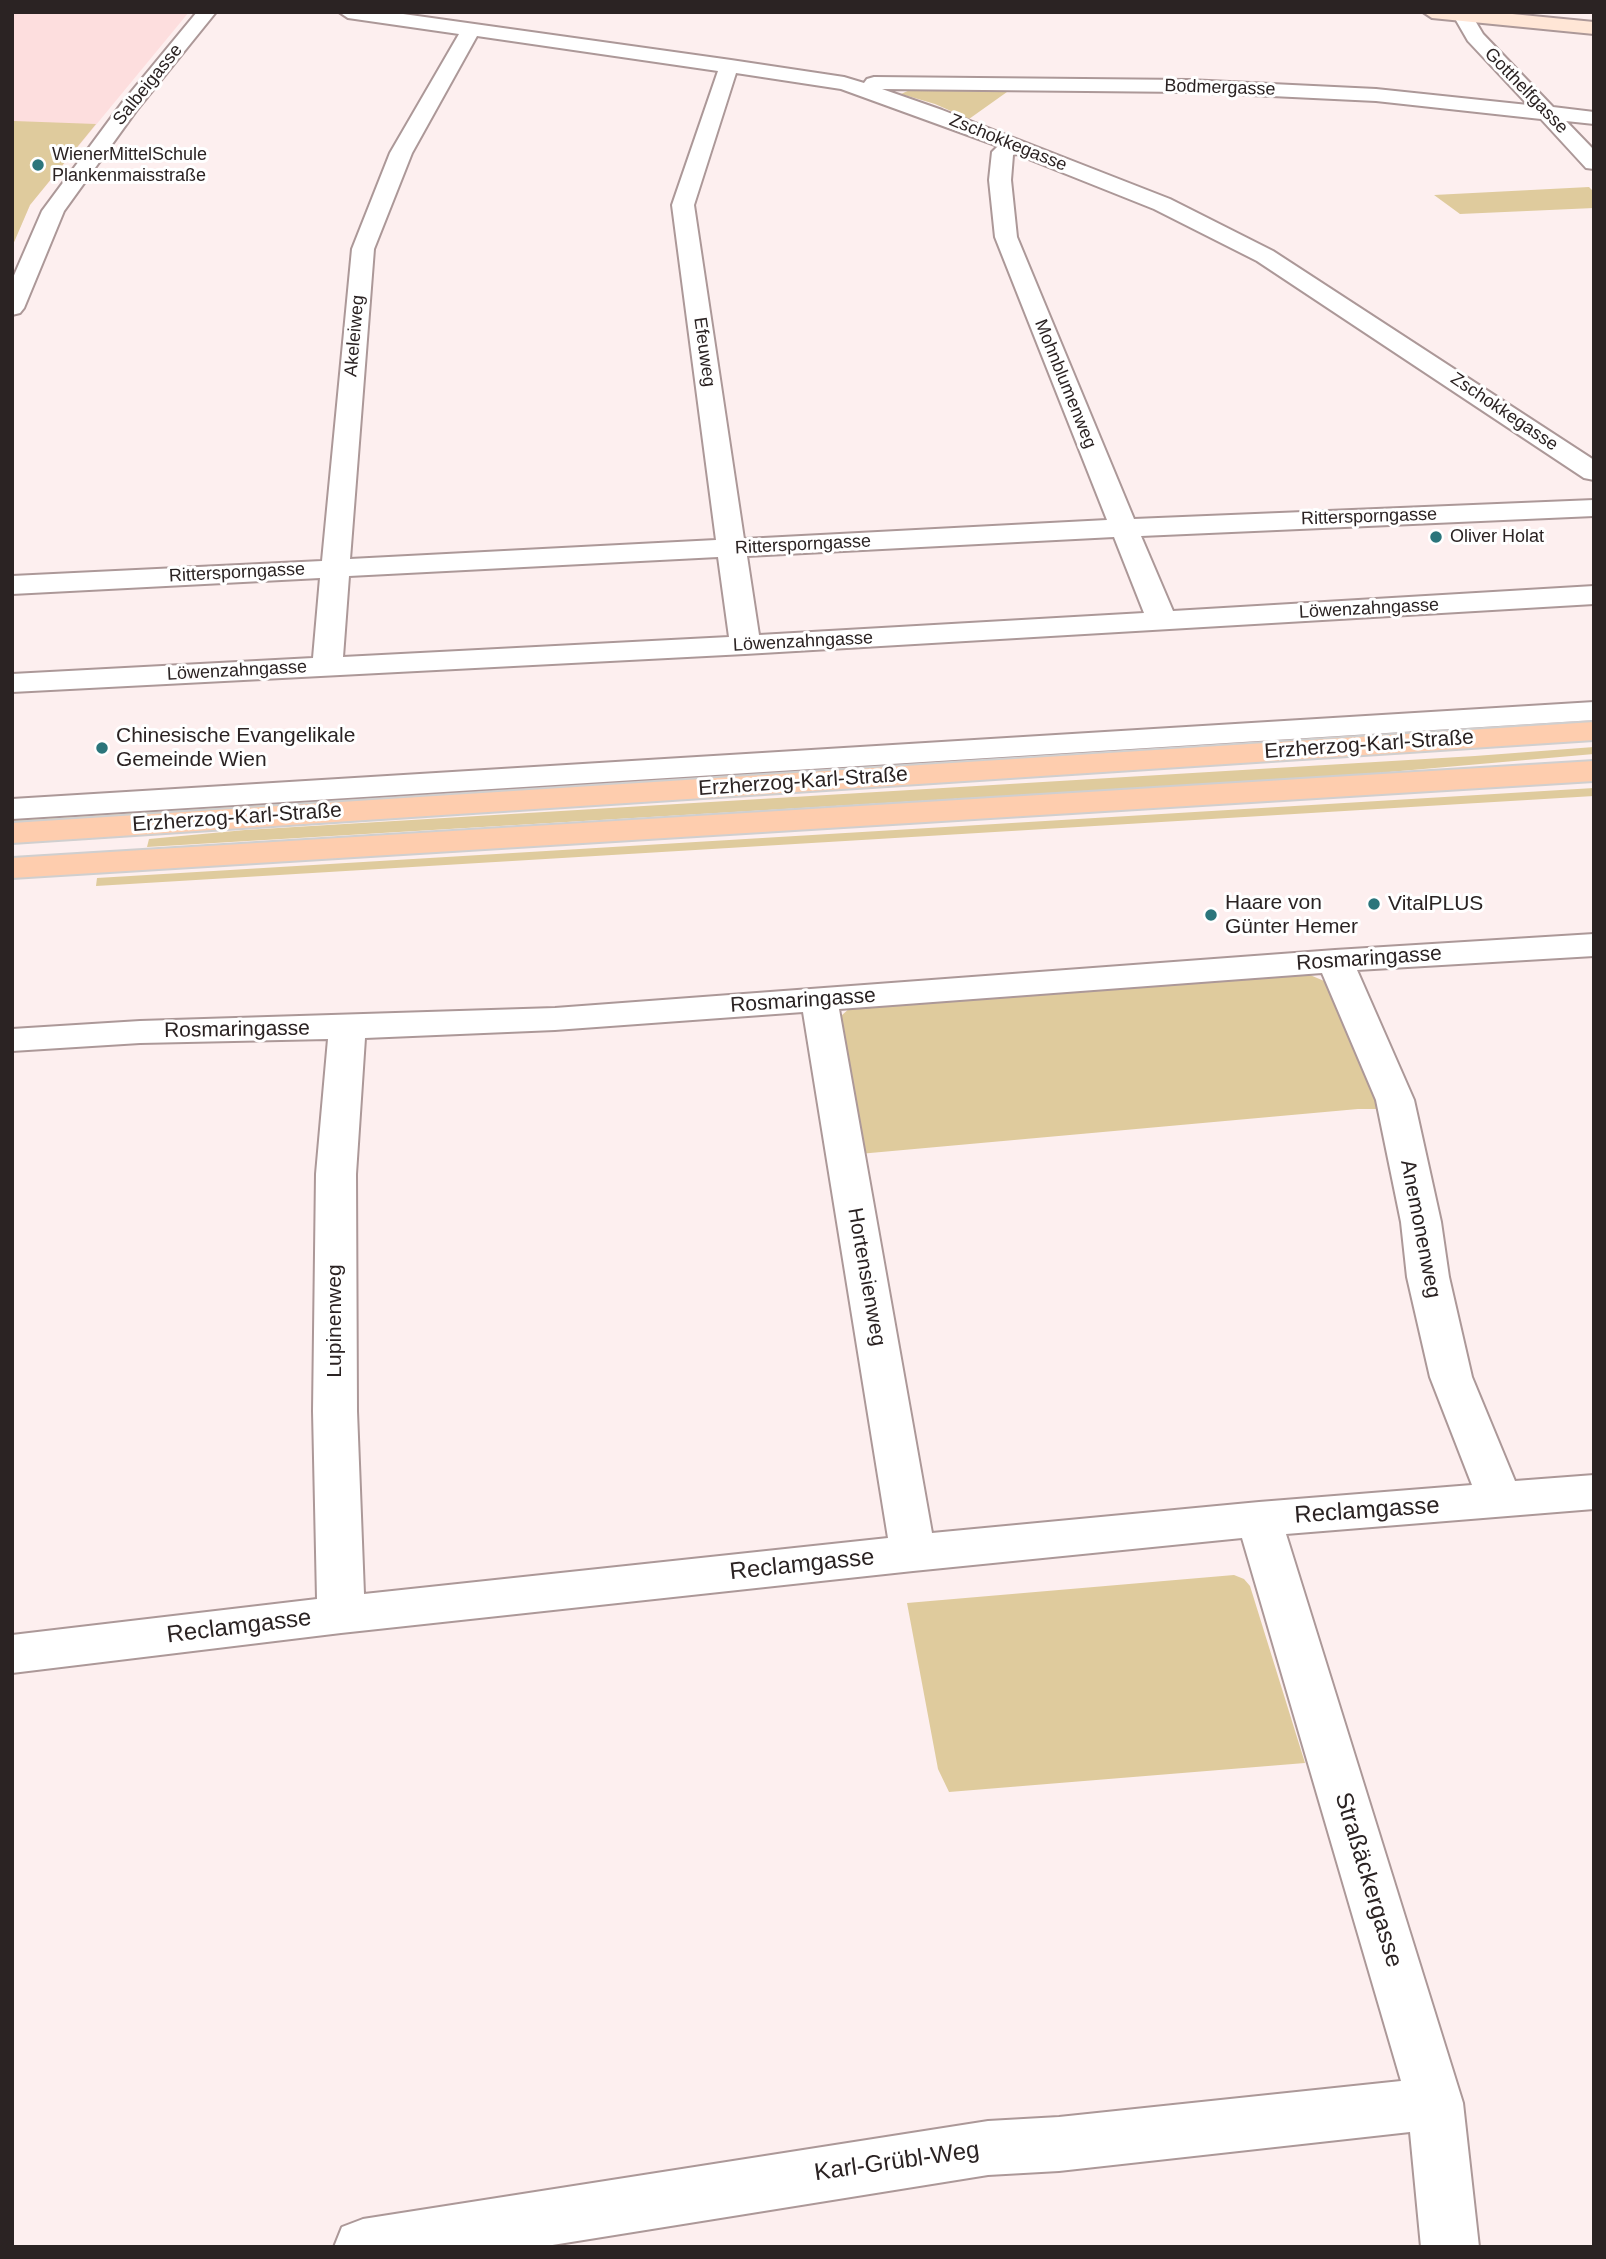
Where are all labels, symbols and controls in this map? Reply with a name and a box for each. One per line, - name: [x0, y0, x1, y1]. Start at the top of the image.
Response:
- street label: Salbeigasse: [109, 40, 187, 130]
- street label: Gotthelfgasse: [1480, 44, 1572, 138]
- street label: Bodmergasse: [1164, 75, 1276, 101]
- street label: Zschokkegasse: [946, 110, 1070, 176]
- place label: WienerMittelSchule Plankenmaisstraße: [52, 144, 207, 186]
- marker: WienerMittelSchule Plankenmaisstraße: [30, 157, 46, 173]
- street label: Akeleiweg: [341, 294, 369, 378]
- street label: Efeuweg: [688, 316, 720, 388]
- street label: Mohnblumenweg: [1029, 316, 1101, 452]
- street label: Zschokkegasse: [1446, 368, 1562, 456]
- street label: Rittersporngasse: [1301, 504, 1437, 530]
- place label: Oliver Holat: [1450, 526, 1544, 548]
- marker: Oliver Holat: [1428, 529, 1444, 545]
- street label: Rittersporngasse: [734, 531, 872, 559]
- street label: Rittersporngasse: [168, 559, 306, 587]
- street label: Löwenzahngasse: [1298, 595, 1440, 623]
- street label: Löwenzahngasse: [732, 628, 874, 656]
- street label: Löwenzahngasse: [166, 657, 308, 685]
- place label: Chinesische Evangelikale Gemeinde Wien: [116, 723, 355, 773]
- street label: Erzherzog-Karl-Straße: [1263, 725, 1475, 765]
- marker: Chinesische Evangelikale Gemeinde Wien: [94, 740, 110, 756]
- street label: Erzherzog-Karl-Straße: [697, 762, 909, 802]
- street label: Erzherzog-Karl-Straße: [131, 798, 343, 838]
- place label: Haare von Günter Hemer: [1225, 890, 1358, 940]
- place label: VitalPLUS: [1388, 891, 1483, 917]
- marker: VitalPLUS: [1366, 896, 1382, 912]
- marker: Haare von Günter Hemer: [1203, 907, 1219, 923]
- street label: Rosmaringasse: [1295, 941, 1443, 977]
- street label: Rosmaringasse: [729, 983, 877, 1019]
- street label: Rosmaringasse: [164, 1016, 310, 1044]
- street label: Anemonenweg: [1394, 1158, 1446, 1300]
- street label: Hortensienweg: [841, 1206, 891, 1348]
- street label: Lupinenweg: [322, 1264, 348, 1378]
- street label: Reclamgasse: [1293, 1492, 1441, 1530]
- street label: Reclamgasse: [728, 1543, 876, 1587]
- street label: Reclamgasse: [165, 1604, 313, 1650]
- street label: Straßäckergasse: [1328, 1789, 1408, 1971]
- street label: Karl-Grübl-Weg: [813, 2136, 981, 2188]

